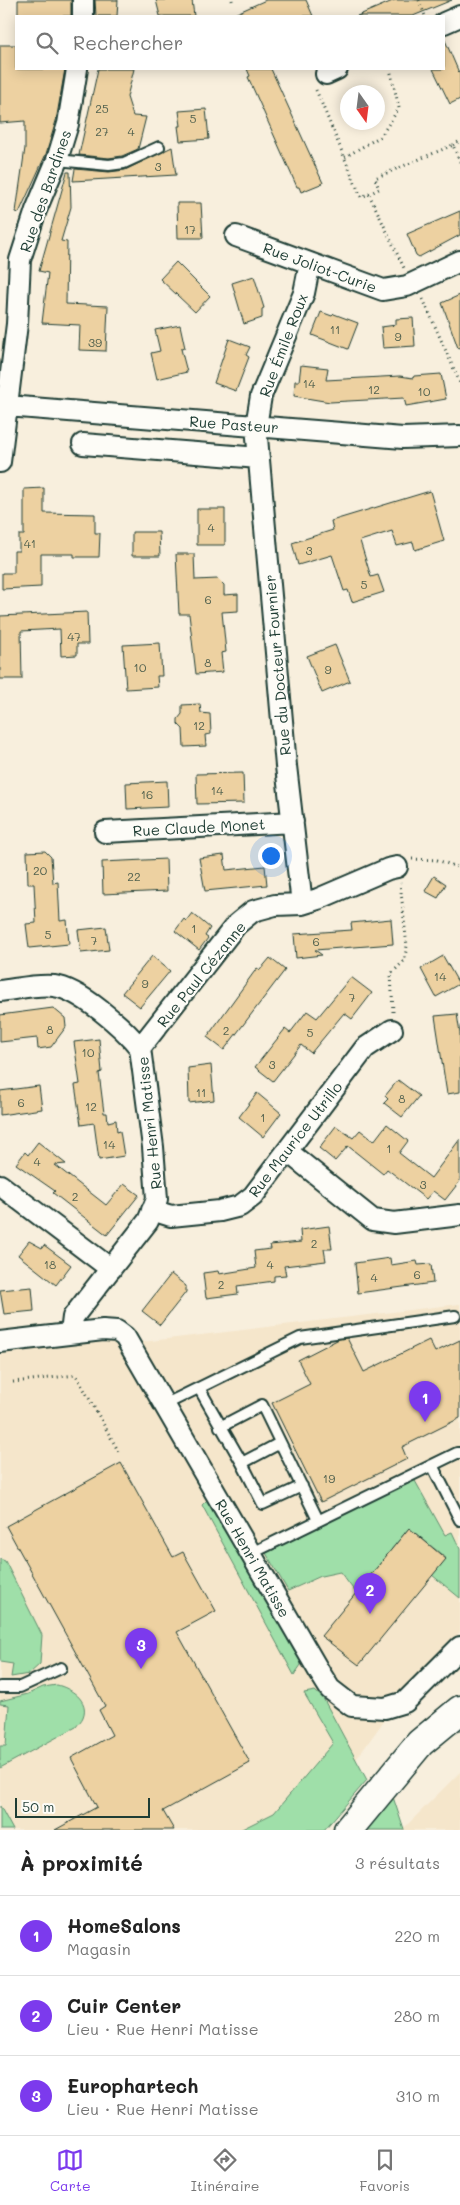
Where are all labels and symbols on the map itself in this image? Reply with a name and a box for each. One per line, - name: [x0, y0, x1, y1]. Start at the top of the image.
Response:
- north arrow: [340, 85, 385, 130]
- house number: 25: [95, 100, 109, 116]
- house number: 5: [190, 110, 197, 126]
- house number: 27: [95, 123, 109, 139]
- house number: 4: [127, 123, 135, 139]
- street label: Rue des Bardines: [15, 127, 75, 255]
- house number: 3: [154, 158, 162, 174]
- house number: 17: [184, 221, 196, 237]
- street label: Rue Joliot-Curie: [260, 237, 380, 297]
- street label: Rue Émile Roux: [254, 290, 312, 400]
- house number: 11: [330, 321, 340, 337]
- house number: 9: [394, 328, 402, 344]
- house number: 39: [88, 334, 102, 350]
- house number: 14: [303, 375, 315, 391]
- house number: 12: [368, 381, 380, 397]
- house number: 10: [418, 383, 431, 399]
- street label: Rue Pasteur: [189, 411, 279, 437]
- house number: 4: [207, 519, 215, 535]
- house number: 41: [24, 535, 36, 551]
- house number: 3: [305, 542, 313, 558]
- street label: Rue du Docteur Fournier: [259, 574, 295, 756]
- house number: 5: [361, 576, 368, 592]
- house number: 6: [204, 591, 212, 607]
- house number: 47: [67, 628, 81, 644]
- house number: 8: [204, 654, 212, 670]
- house number: 10: [134, 659, 147, 675]
- house number: 9: [324, 661, 332, 677]
- house number: 12: [193, 717, 205, 733]
- house number: 14: [211, 782, 223, 798]
- house number: 16: [141, 786, 153, 802]
- street label: Rue Claude Monet: [132, 814, 266, 840]
- your location: [258, 843, 284, 869]
- house number: 20: [33, 862, 48, 878]
- house number: 22: [127, 868, 141, 884]
- street label: Rue Paul Cézanne: [152, 917, 250, 1031]
- house number: 1: [191, 920, 197, 936]
- house number: 5: [45, 926, 52, 942]
- house number: 7: [91, 932, 98, 948]
- house number: 6: [312, 933, 320, 949]
- house number: 14: [434, 968, 446, 984]
- house number: 9: [141, 975, 149, 991]
- house number: 7: [349, 989, 356, 1005]
- house number: 8: [46, 1021, 54, 1037]
- house number: 2: [223, 1022, 229, 1038]
- house number: 5: [307, 1024, 314, 1040]
- house number: 10: [82, 1044, 95, 1060]
- street label: Rue Henri Matisse: [132, 1056, 166, 1190]
- house number: 3: [268, 1056, 276, 1072]
- street label: Rue Maurice Utrillo: [244, 1077, 347, 1201]
- house number: 11: [196, 1084, 206, 1100]
- house number: 8: [398, 1090, 406, 1106]
- house number: 6: [17, 1094, 25, 1110]
- house number: 12: [85, 1098, 97, 1114]
- house number: 1: [260, 1109, 266, 1125]
- house number: 14: [103, 1136, 115, 1152]
- house number: 1: [386, 1140, 392, 1156]
- house number: 4: [33, 1153, 41, 1169]
- house number: 3: [419, 1176, 427, 1192]
- house number: 2: [72, 1188, 78, 1204]
- house number: 2: [311, 1235, 317, 1251]
- house number: 18: [44, 1256, 56, 1272]
- house number: 4: [266, 1256, 274, 1272]
- house number: 6: [413, 1266, 421, 1282]
- house number: 4: [370, 1269, 378, 1285]
- house number: 2: [218, 1276, 224, 1292]
- pin: 1: [409, 1381, 441, 1422]
- house number: 19: [323, 1470, 335, 1486]
- street label: Rue Henri Matisse: [211, 1495, 295, 1621]
- pin: 2: [354, 1573, 386, 1614]
- pin: 3: [125, 1628, 157, 1669]
- scale bar: [15, 1795, 150, 1818]

